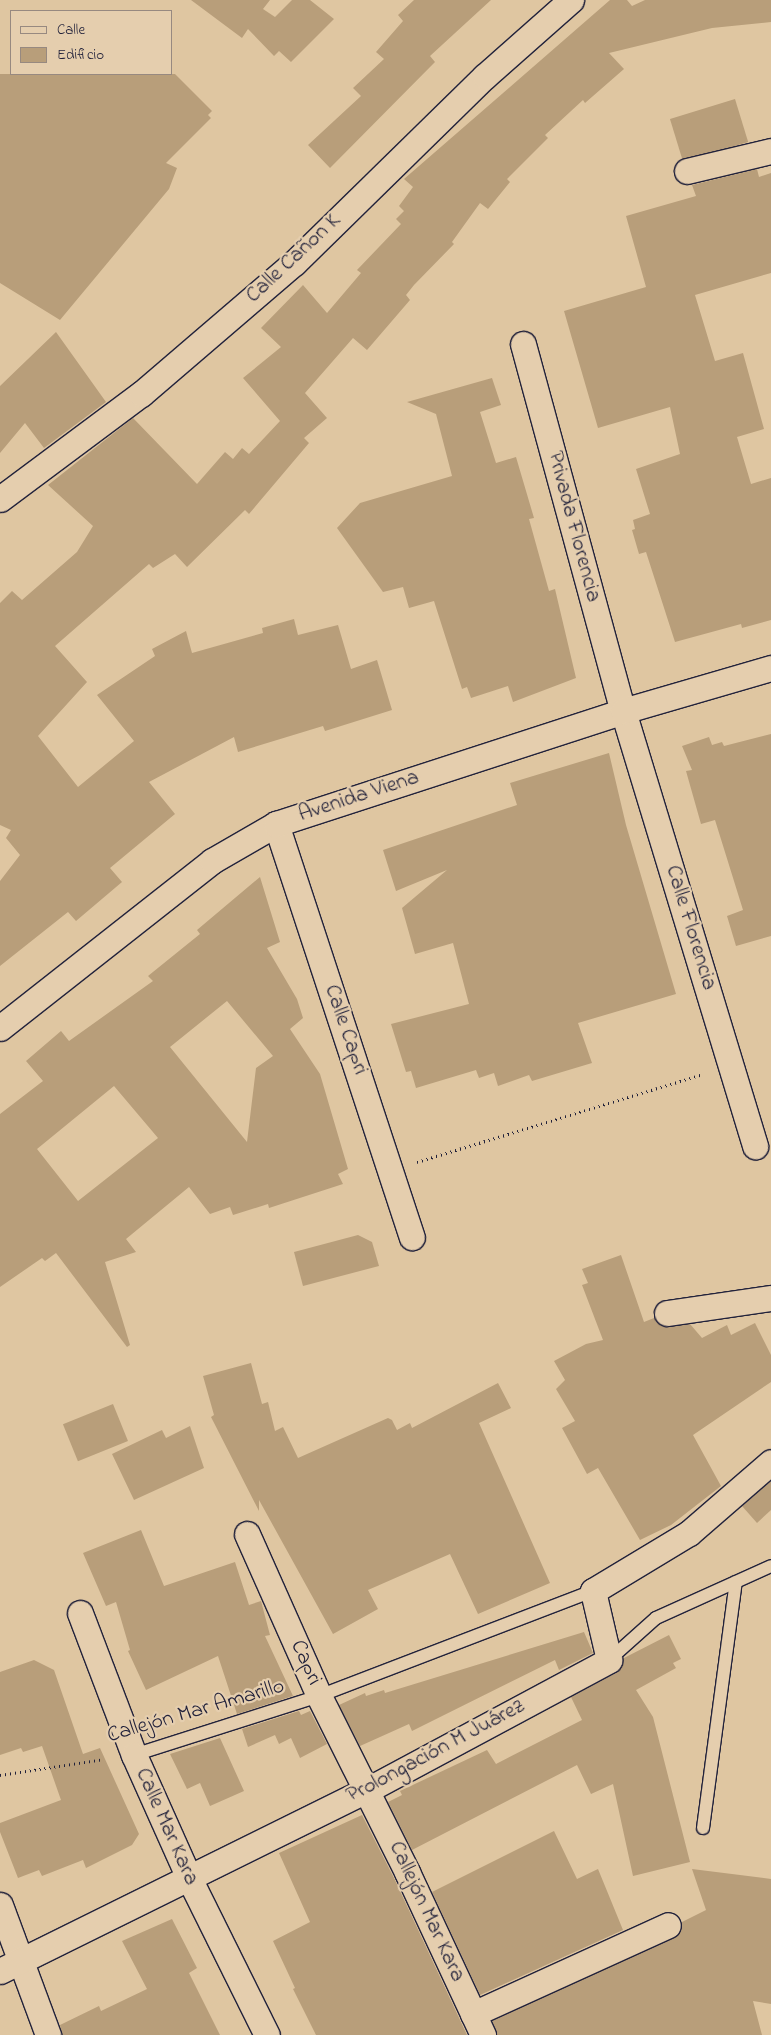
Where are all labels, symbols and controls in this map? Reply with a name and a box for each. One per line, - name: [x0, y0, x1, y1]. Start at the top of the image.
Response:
- legend: [10, 10, 172, 75]
- text: Calle: [57, 19, 85, 41]
- text: Edificio: [57, 44, 104, 66]
- street label: Calle Cañon K: [241, 208, 347, 310]
- street label: Privada Florencia: [540, 449, 606, 605]
- street label: Avenida Viena: [295, 765, 423, 829]
- street label: Calle Florencia: [658, 862, 722, 994]
- street label: Calle Capri: [317, 982, 373, 1078]
- street label: Capri: [283, 1636, 327, 1690]
- street label: Callejón Mar Amarillo: [104, 1674, 288, 1750]
- street label: Prolongación M Juárez: [343, 1694, 529, 1810]
- street label: Calle Mar Kara: [128, 1764, 204, 1890]
- street label: Callejón Mar Kara: [382, 1837, 470, 1987]

